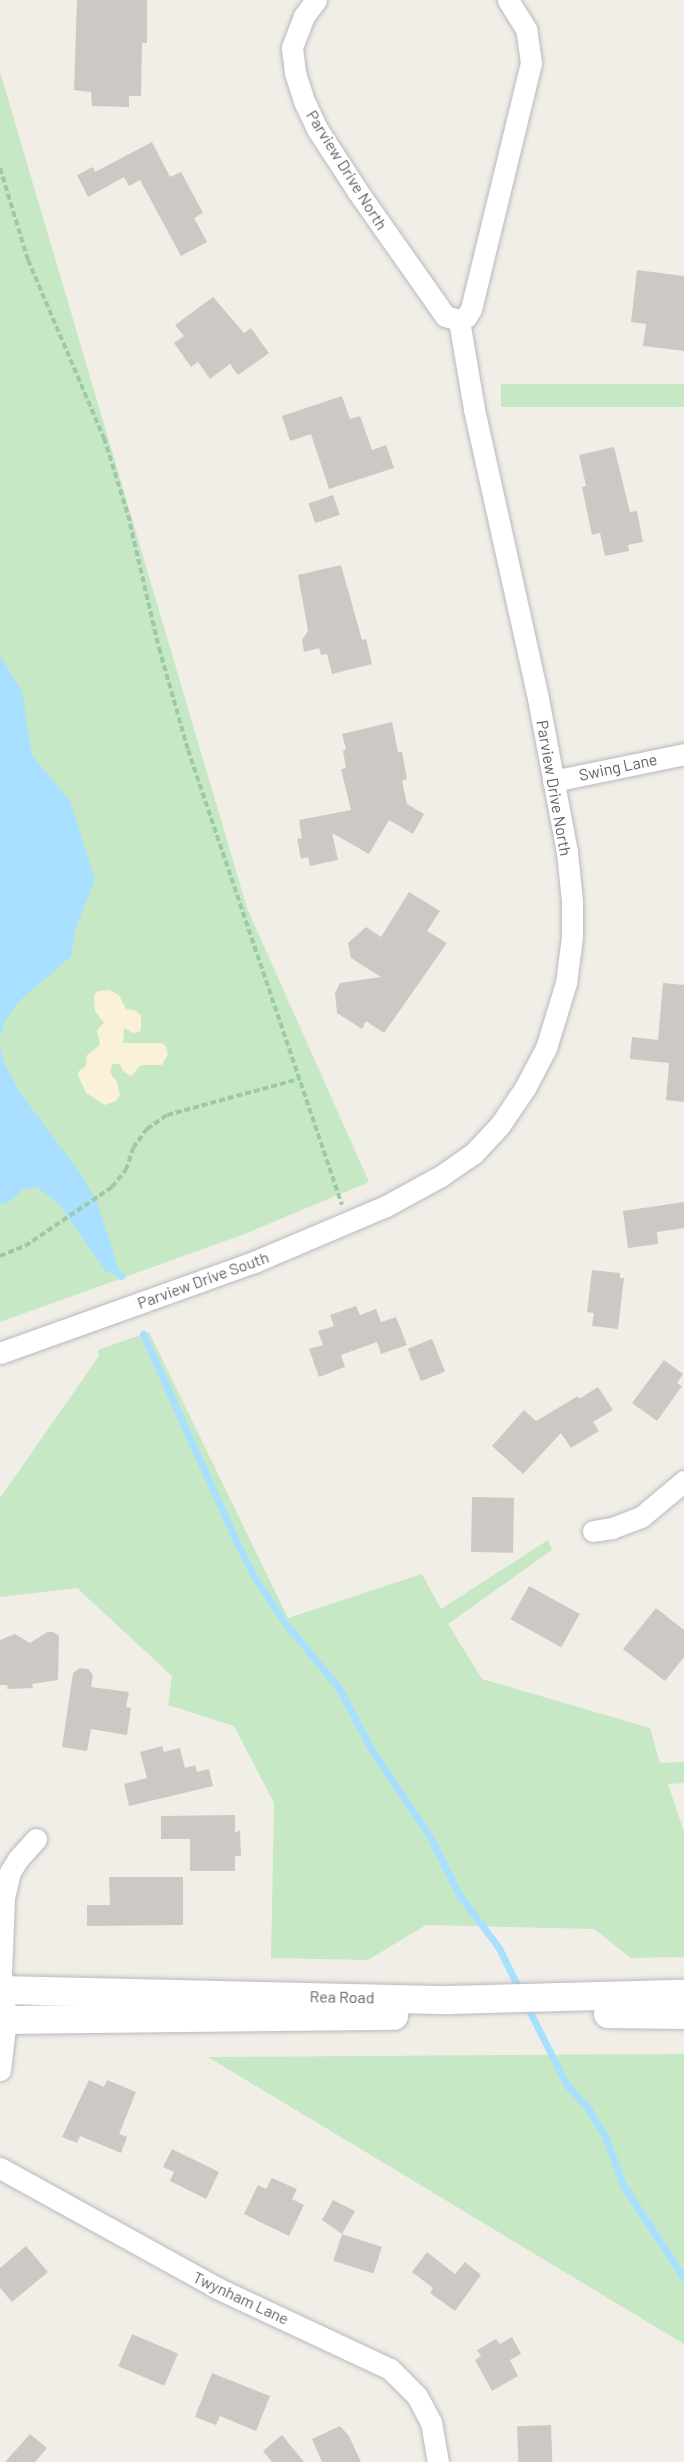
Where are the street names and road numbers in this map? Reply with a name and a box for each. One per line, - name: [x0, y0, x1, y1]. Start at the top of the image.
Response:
- street label: Parview Drive North: [302, 107, 392, 233]
- street label: Parview Drive North: [533, 719, 575, 857]
- street label: Swing Lane: [577, 749, 659, 785]
- street label: Parview Drive South: [135, 1247, 271, 1313]
- street label: Rea Road: [309, 1987, 375, 2007]
- street label: Twynham Lane: [190, 2267, 292, 2329]

